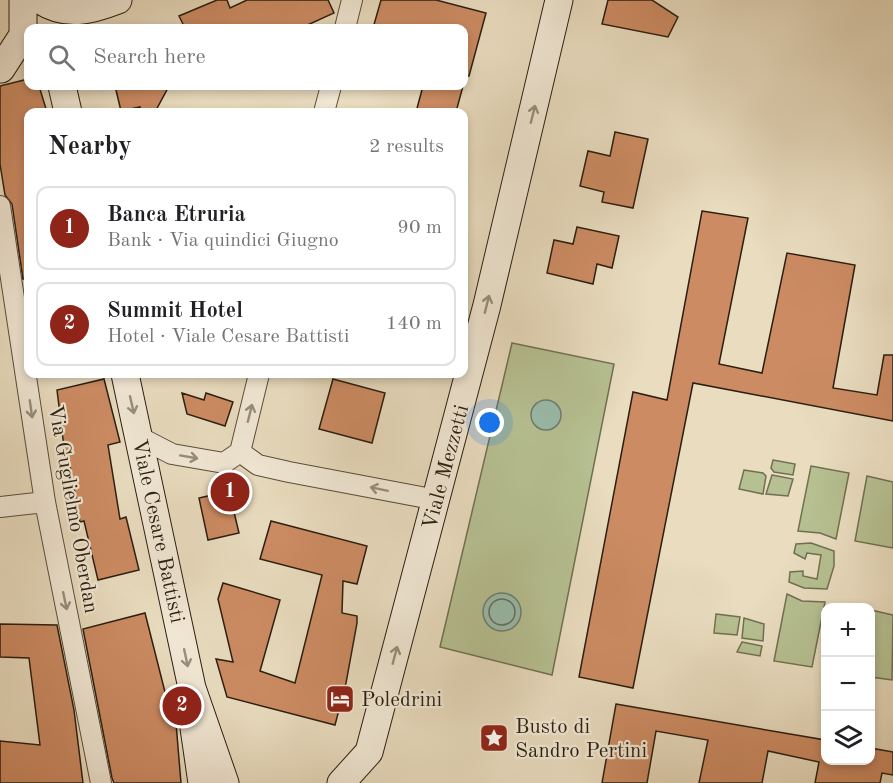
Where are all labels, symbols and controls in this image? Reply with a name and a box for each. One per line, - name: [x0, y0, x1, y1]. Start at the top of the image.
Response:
- search box: [24, 24, 468, 90]
- icon: search: [45, 41, 78, 74]
- text: Search here: [93, 46, 206, 68]
- one-way arrow: [527, 105, 539, 124]
- text: Nearby: [48, 134, 132, 160]
- text: 2 results: [369, 137, 444, 157]
- text: Banca Etruria: [107, 204, 246, 226]
- text: 1: [64, 218, 75, 238]
- text: 90 m: [397, 218, 442, 238]
- text: Bank · Via quindici Giugno: [107, 231, 339, 251]
- one-way arrow: [481, 294, 493, 313]
- text: Summit Hotel: [107, 300, 243, 322]
- text: 2: [64, 314, 75, 334]
- text: 140 m: [386, 314, 442, 334]
- text: Hotel · Viale Cesare Battisti: [107, 327, 349, 347]
- one-way arrow: [127, 395, 139, 414]
- one-way arrow: [26, 399, 37, 419]
- street label: Viale Mezzetti: [420, 403, 473, 532]
- street label: Via Guglielmo Oberdan: [44, 404, 101, 615]
- one-way arrow: [244, 404, 256, 423]
- your location: [475, 408, 504, 437]
- street label: Viale Cesare Battisti: [128, 438, 187, 625]
- one-way arrow: [179, 452, 199, 463]
- pin: 1: [210, 470, 250, 514]
- one-way arrow: [370, 483, 390, 494]
- one-way arrow: [60, 591, 71, 610]
- map controls: [821, 603, 875, 765]
- button: +: [821, 603, 875, 657]
- one-way arrow: [390, 646, 402, 665]
- one-way arrow: [180, 649, 192, 668]
- button: −: [821, 657, 875, 711]
- hotel icon: Poledrini: [324, 683, 356, 715]
- pin: 2: [162, 684, 201, 728]
- place label: Poledrini: [361, 690, 442, 711]
- button: layers: [821, 711, 875, 765]
- place label: Busto di Sandro Pertini: [515, 717, 647, 762]
- place icon: Busto di Sandro Pertini: [478, 722, 510, 754]

